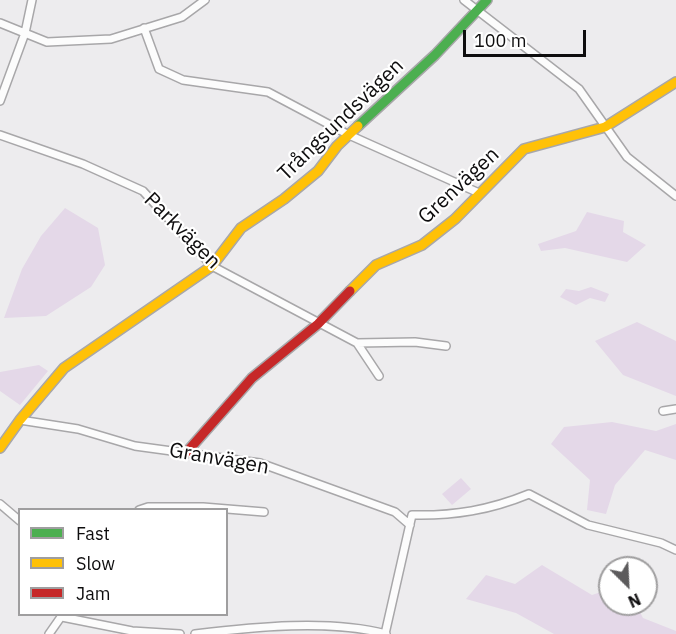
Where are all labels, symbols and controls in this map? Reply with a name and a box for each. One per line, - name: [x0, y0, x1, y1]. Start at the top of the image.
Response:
- scale bar: [466, 18, 589, 56]
- text: 100 m: [474, 29, 526, 52]
- street label: Trångsundsvägen: [273, 54, 409, 186]
- street label: Grenvägen: [413, 142, 505, 230]
- street label: Parkvägen: [138, 187, 226, 275]
- street label: Granvägen: [167, 438, 271, 480]
- legend: [18, 508, 228, 616]
- text: Fast: [76, 522, 110, 545]
- text: Slow: [76, 552, 115, 575]
- north arrow: [598, 556, 658, 616]
- text: Jam: [76, 582, 111, 605]
- text: N: [625, 589, 644, 612]

